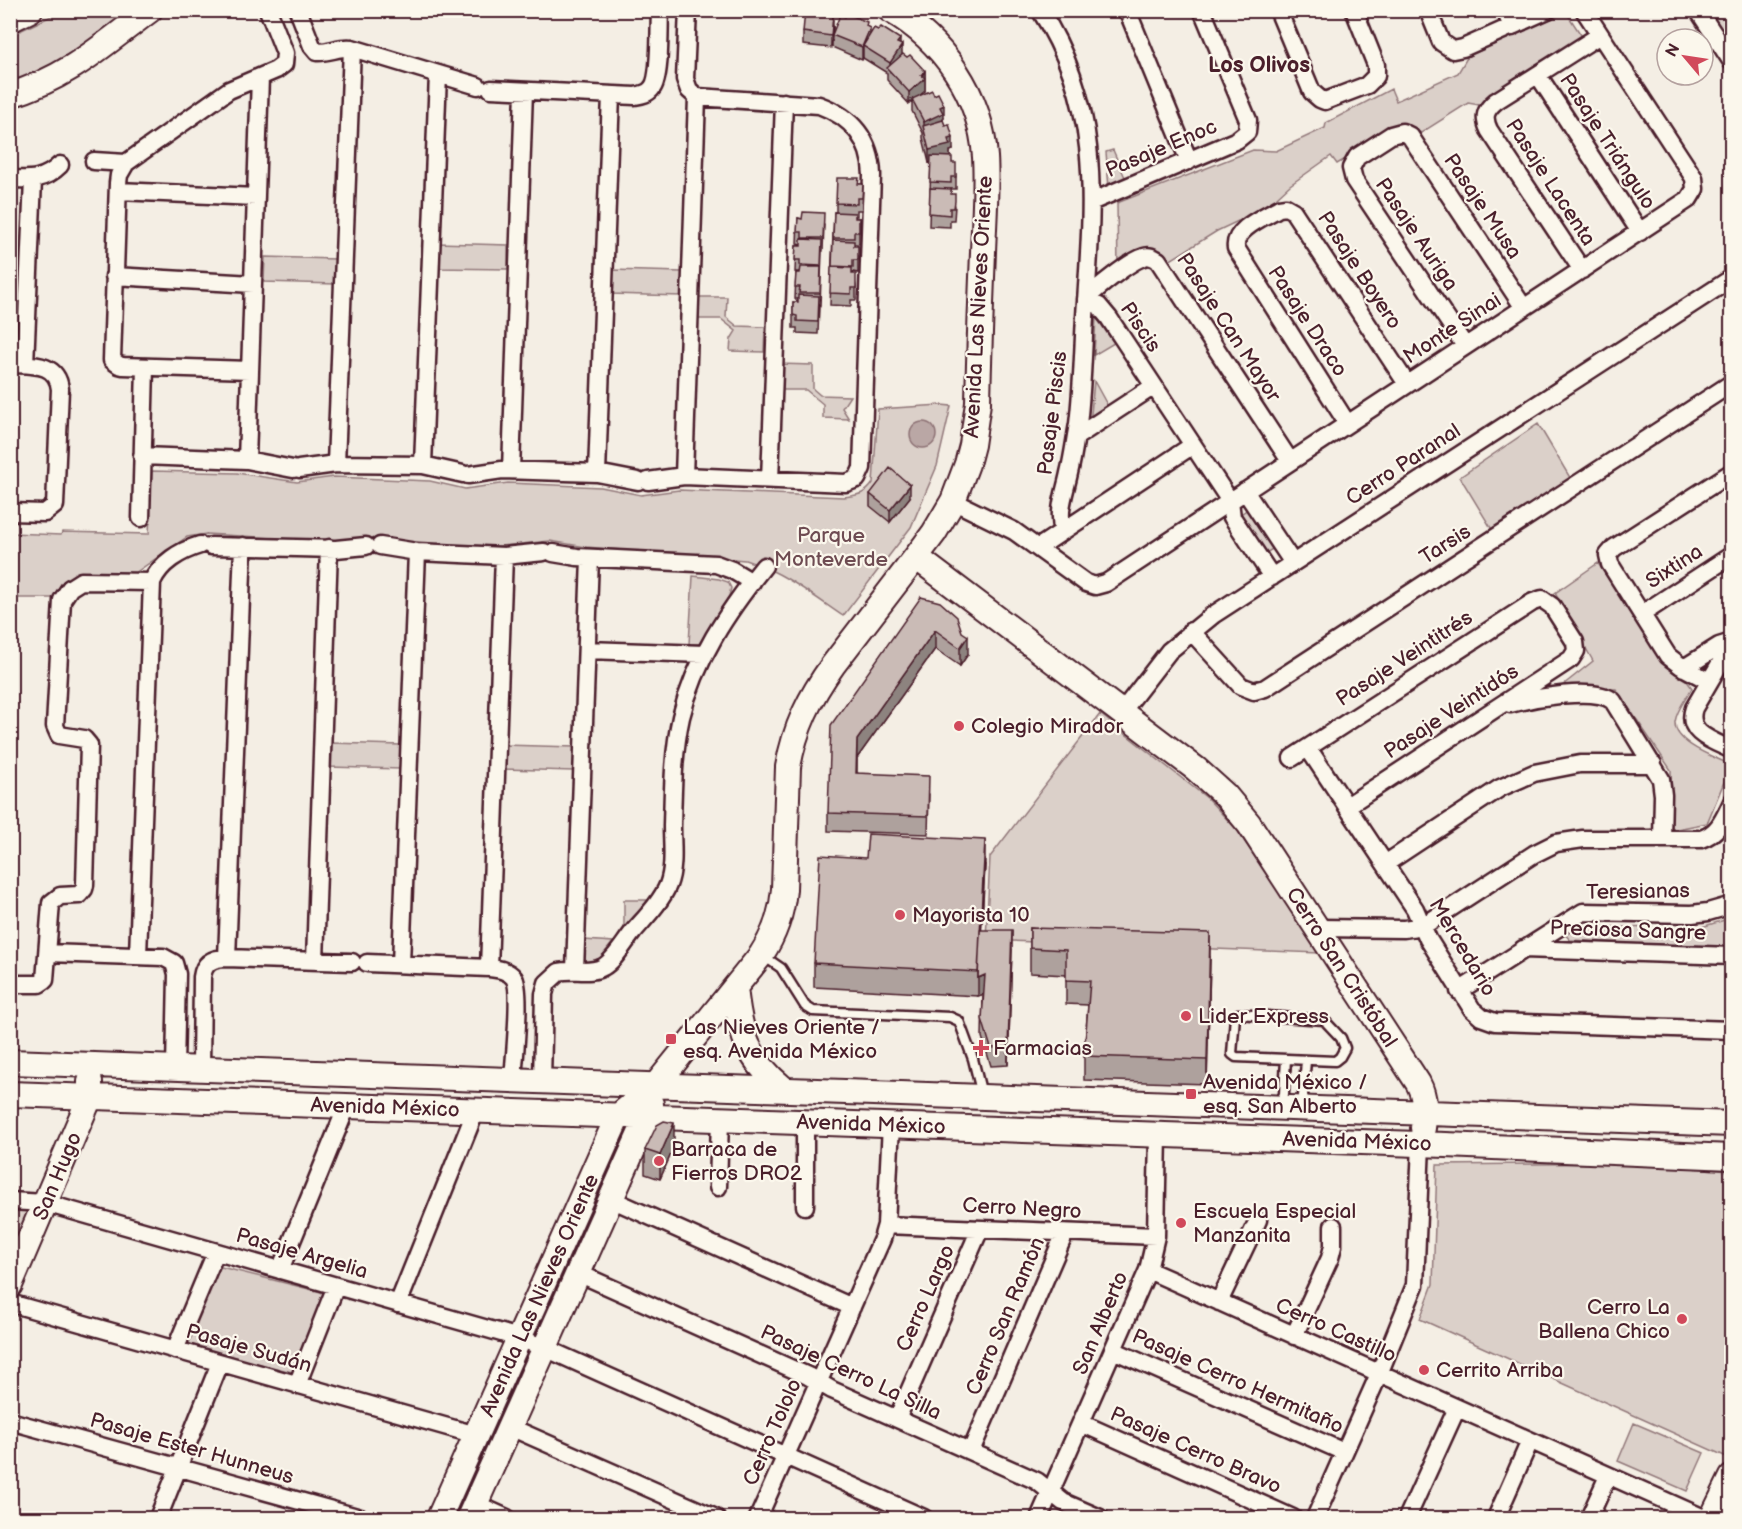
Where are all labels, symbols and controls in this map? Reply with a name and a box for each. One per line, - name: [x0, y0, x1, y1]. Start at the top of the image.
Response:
- north arrow: [1655, 27, 1715, 87]
- text: N: [1662, 41, 1684, 60]
- district label: Los Olivos: [1208, 52, 1310, 79]
- street label: Pasaje Triángulo: [1554, 69, 1661, 214]
- street label: Pasaje Enoc: [1102, 114, 1221, 183]
- street label: Pasaje Lacenta: [1500, 114, 1601, 250]
- street label: Pasaje Musa: [1438, 149, 1527, 264]
- street label: Pasaje Auriga: [1370, 173, 1463, 295]
- street label: Avenida Las Nieves Oriente: [959, 175, 998, 439]
- street label: Pasaje Boyero: [1312, 207, 1407, 334]
- street label: Pasaje Can Mayor: [1171, 248, 1286, 407]
- street label: Pasaje Draco: [1262, 261, 1353, 381]
- street label: Monte Sinai: [1399, 288, 1506, 369]
- street label: Piscis: [1115, 297, 1166, 357]
- street label: Pasaje Piscis: [1032, 350, 1072, 476]
- street label: Cerro Paranal: [1341, 418, 1465, 511]
- street label: Tarsis: [1415, 519, 1475, 570]
- park label: Parque Monteverde: [774, 523, 888, 572]
- street label: Sixtina: [1641, 539, 1707, 594]
- street label: Pasaje Veintitrés: [1331, 605, 1477, 712]
- street label: Pasaje Veintidós: [1379, 659, 1523, 764]
- place label: Colegio Mirador: [971, 714, 1124, 739]
- marker: Colegio Mirador: [952, 719, 966, 733]
- street label: Teresianas: [1586, 878, 1690, 905]
- street label: Cerro San Cristóbal: [1281, 883, 1403, 1052]
- street label: Mercedario: [1424, 894, 1502, 1001]
- place label: Mayorista 10: [912, 903, 1030, 928]
- marker: Mayorista 10: [893, 908, 907, 922]
- street label: Preciosa Sangre: [1549, 915, 1707, 946]
- place label: Lider Express: [1198, 1004, 1329, 1029]
- marker: Lider Express: [1179, 1009, 1193, 1023]
- place label: Las Nieves Oriente / esq. Avenida México: [683, 1015, 880, 1064]
- marker: Las Nieves Oriente / esq. Avenida México: [664, 1032, 678, 1046]
- place label: Farmacias: [993, 1036, 1092, 1061]
- marker: Farmacias: [974, 1041, 988, 1055]
- place label: Avenida México / esq. San Alberto: [1203, 1070, 1367, 1119]
- marker: Avenida México / esq. San Alberto: [1184, 1087, 1198, 1101]
- street label: Avenida México: [310, 1092, 460, 1123]
- street label: Avenida México: [796, 1109, 946, 1140]
- street label: Avenida México: [1282, 1126, 1432, 1157]
- street label: San Hugo: [28, 1128, 87, 1224]
- place label: Barraca de Fierros DRO2: [671, 1137, 803, 1186]
- marker: Barraca de Fierros DRO2: [652, 1154, 666, 1168]
- street label: Avenida Las Nieves Oriente: [475, 1170, 604, 1420]
- street label: Cerro Negro: [962, 1193, 1082, 1224]
- place label: Escuela Especial Manzanita: [1193, 1199, 1356, 1248]
- marker: Escuela Especial Manzanita: [1174, 1216, 1188, 1230]
- street label: Pasaje Argelia: [233, 1223, 371, 1284]
- street label: Cerro San Ramón: [961, 1233, 1050, 1399]
- street label: Cerro Largo: [891, 1241, 960, 1356]
- street label: San Alberto: [1068, 1268, 1133, 1378]
- street label: Cerro Castillo: [1272, 1293, 1400, 1368]
- place label: Cerro La Ballena Chico: [1538, 1295, 1670, 1344]
- marker: Cerro La Ballena Chico: [1675, 1312, 1689, 1326]
- street label: Pasaje Sudán: [183, 1319, 315, 1378]
- street label: Pasaje Cerro La Silla: [756, 1320, 945, 1425]
- street label: Pasaje Cerro Hermitaño: [1128, 1324, 1347, 1439]
- place label: Cerrito Arriba: [1436, 1358, 1564, 1383]
- marker: Cerrito Arriba: [1417, 1363, 1431, 1377]
- street label: Cerro Tololo: [738, 1375, 807, 1490]
- street label: Pasaje Cerro Bravo: [1106, 1401, 1285, 1499]
- street label: Pasaje Ester Hunneus: [87, 1407, 297, 1490]

